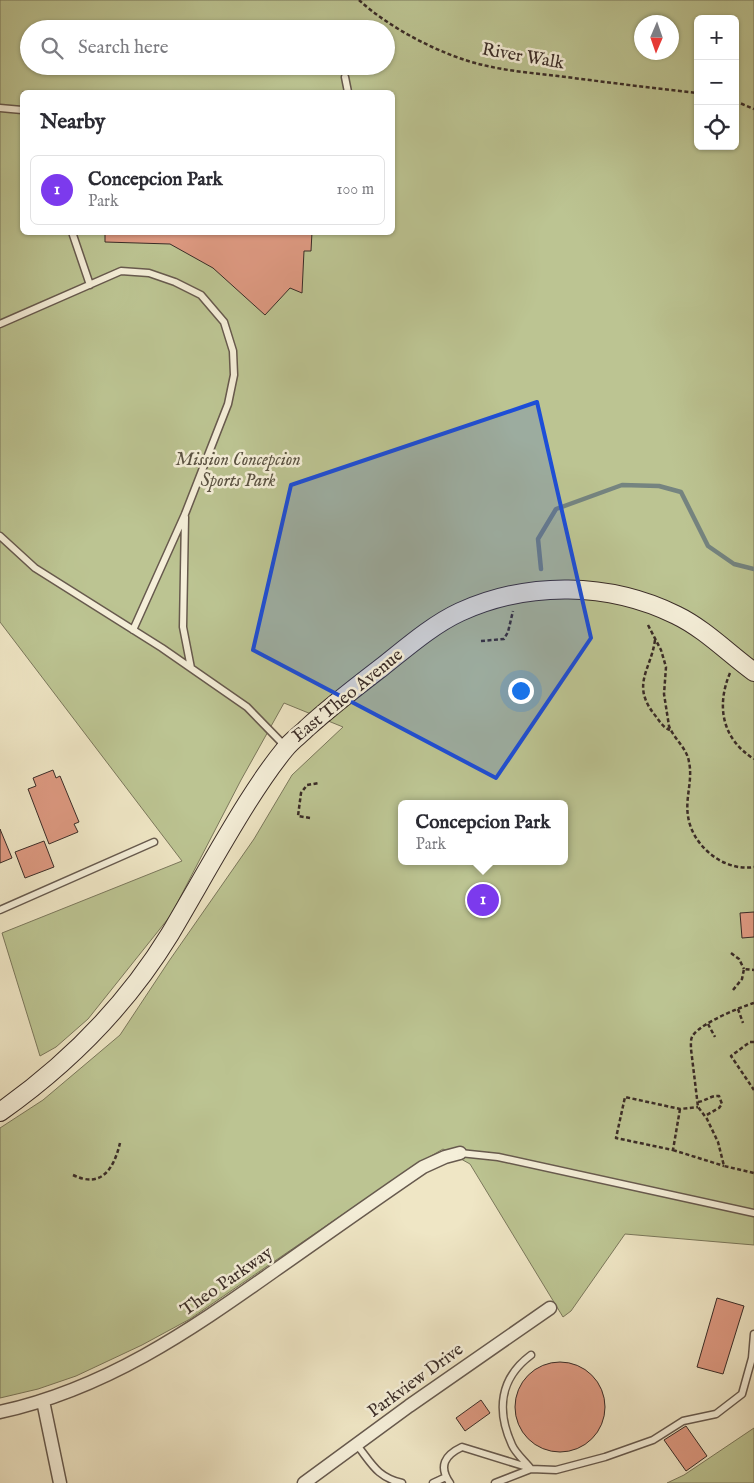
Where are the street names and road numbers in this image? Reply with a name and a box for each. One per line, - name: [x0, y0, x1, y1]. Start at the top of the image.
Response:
- street label: River Walk: [480, 38, 566, 76]
- street label: East Theo Avenue: [288, 644, 408, 748]
- street label: Theo Parkway: [177, 1242, 278, 1322]
- street label: Parkview Drive: [364, 1339, 468, 1423]

